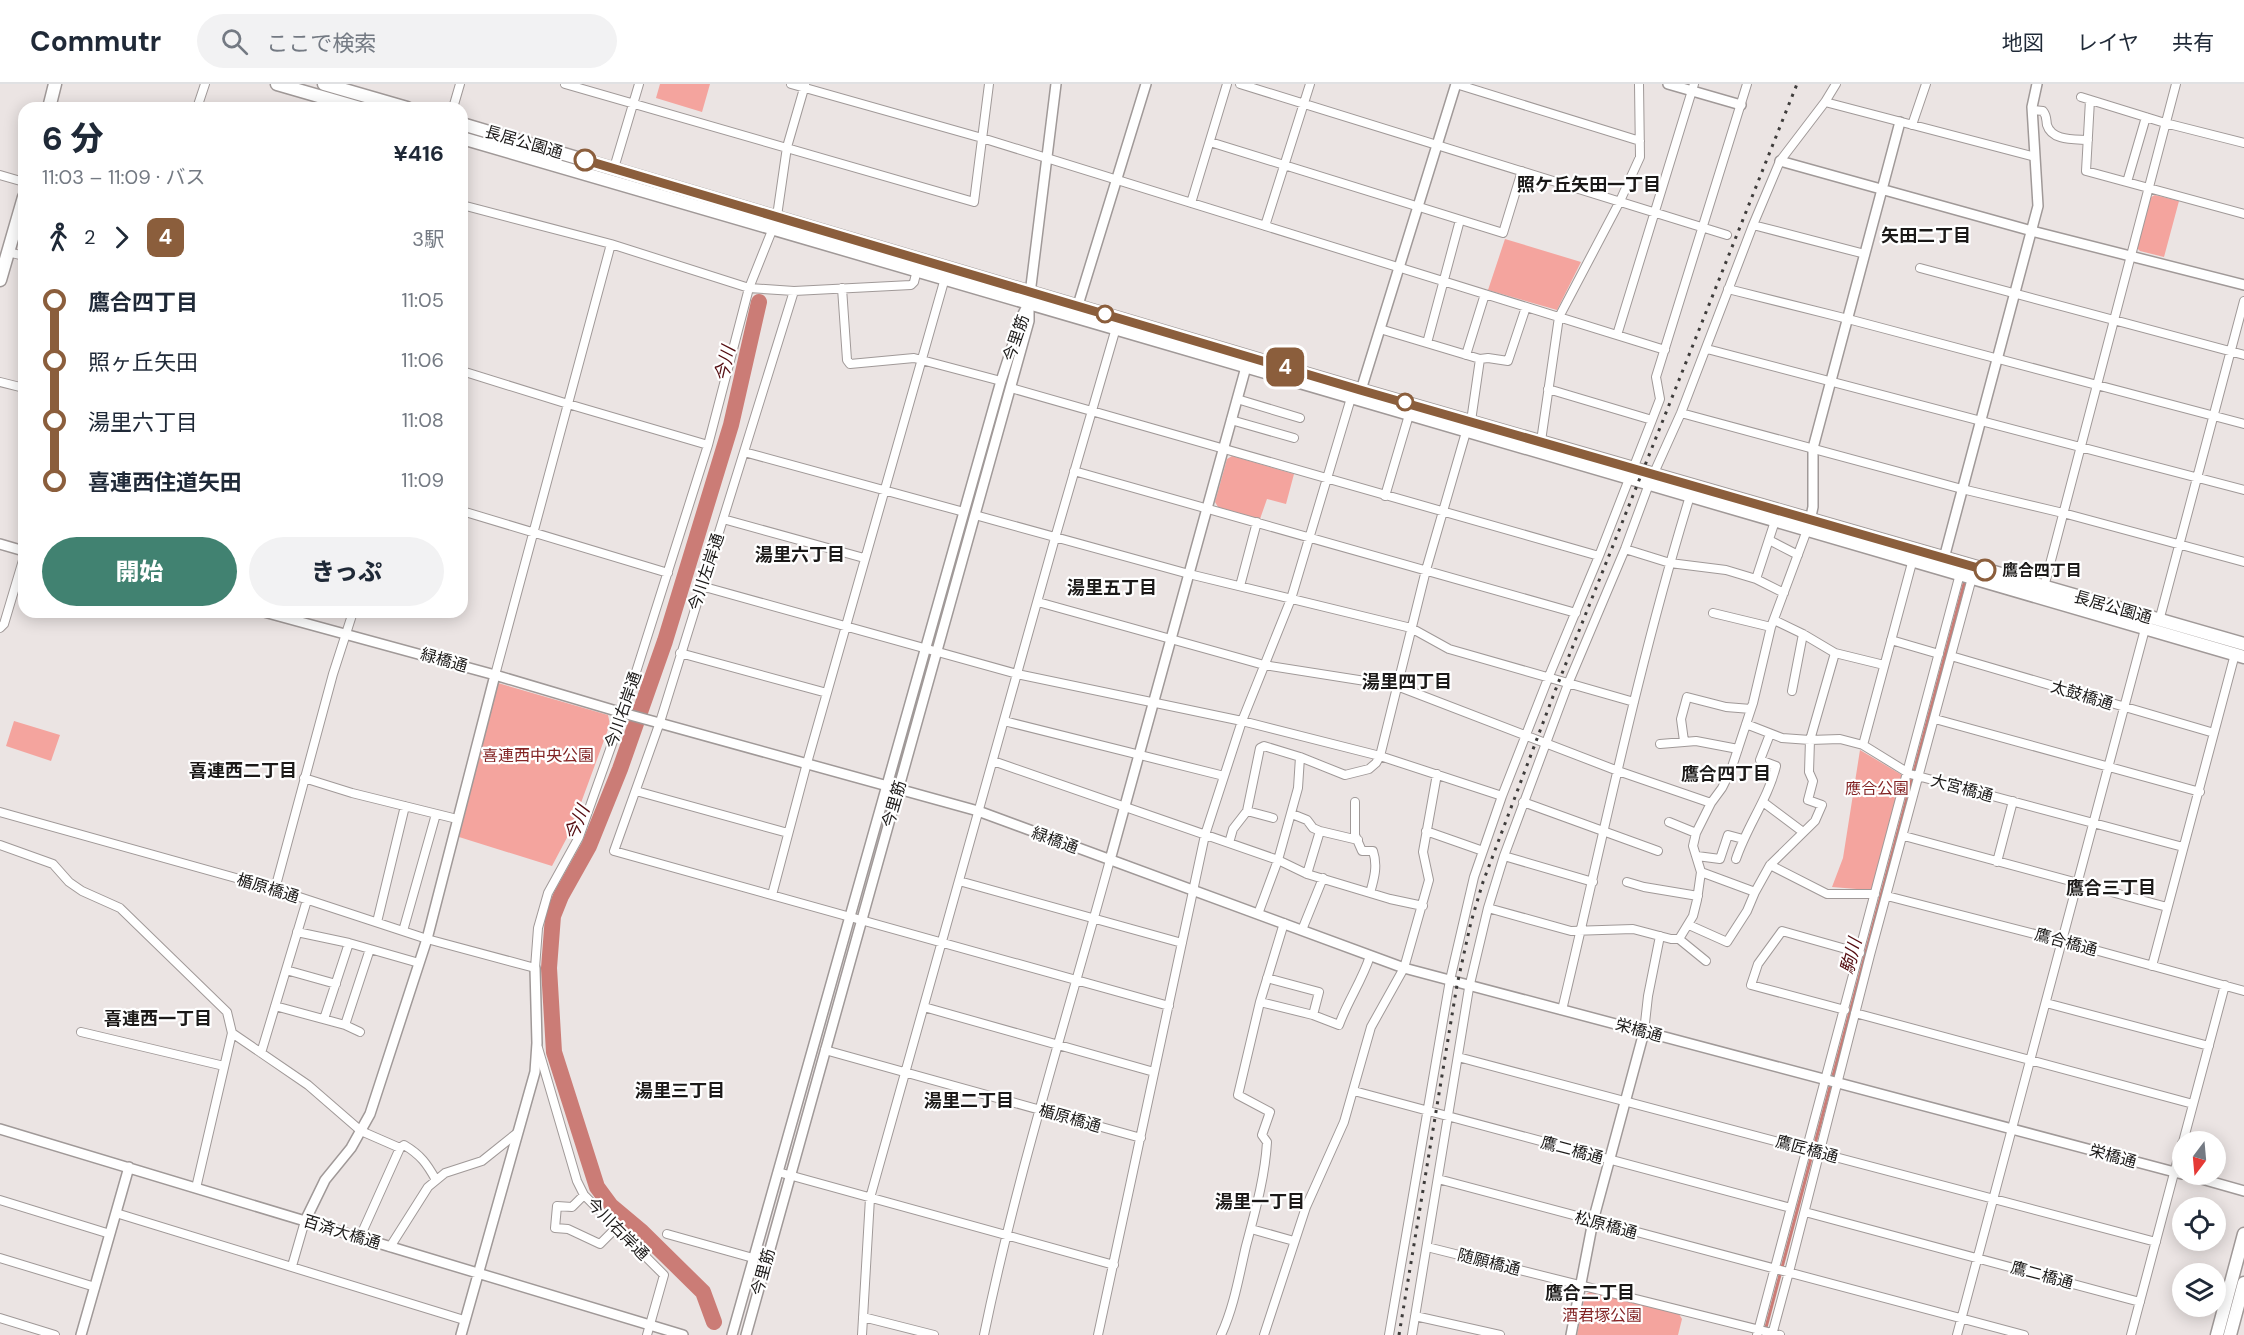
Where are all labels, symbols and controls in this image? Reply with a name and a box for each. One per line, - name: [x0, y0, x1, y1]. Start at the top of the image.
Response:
- search box: [197, 14, 617, 68]
- text: Commutr: [30, 23, 161, 60]
- icon: search: [218, 25, 251, 58]
- text: ここで検索: [266, 29, 376, 58]
- text: 地図: [2002, 29, 2044, 57]
- text: レイヤ: [2077, 29, 2139, 57]
- text: 共有: [2172, 29, 2214, 57]
- text: 6 分: [42, 117, 104, 160]
- street label: 長居公園通: [483, 121, 565, 163]
- text: ¥416: [393, 139, 444, 168]
- unlabelled marker: [574, 149, 596, 171]
- text: 11:03 – 11:09 · バス: [42, 164, 205, 190]
- district label: 照ケ丘矢田一丁目: [1517, 173, 1661, 197]
- icon: walk: [42, 221, 75, 254]
- icon: forward: [105, 221, 138, 254]
- text: 4: [159, 223, 172, 251]
- text: 2: [84, 224, 96, 250]
- district label: 矢田二丁目: [1881, 224, 1971, 248]
- text: 3駅: [412, 226, 444, 252]
- text: 11:05: [402, 287, 444, 313]
- text: 鷹合四丁目: [88, 288, 198, 317]
- unlabelled marker: [1096, 305, 1114, 323]
- street label: 今里筋: [998, 312, 1034, 364]
- water label: 今川: [709, 342, 741, 384]
- text: 11:06: [401, 347, 444, 373]
- text: 照ヶ丘矢田: [88, 348, 198, 377]
- line badge: 4: [1266, 348, 1304, 386]
- text: 4: [1278, 353, 1292, 381]
- unlabelled marker: [1396, 393, 1414, 411]
- text: 11:08: [402, 407, 444, 433]
- text: 湯里六丁目: [88, 408, 198, 437]
- text: 11:09: [401, 467, 444, 493]
- text: 喜連西住道矢田: [88, 468, 242, 497]
- street label: 今川左岸通: [684, 531, 728, 613]
- button: 開始: [42, 537, 237, 606]
- button: きっぷ: [249, 537, 444, 606]
- district label: 湯里六丁目: [755, 543, 845, 567]
- marker: 鷹合四丁目: [1974, 559, 1996, 581]
- place label: 鷹合四丁目: [2002, 560, 2082, 581]
- district label: 湯里五丁目: [1067, 576, 1157, 600]
- street label: 長居公園通: [2072, 586, 2154, 628]
- street label: 緑橋通: [418, 643, 470, 677]
- street label: 今川右岸通: [600, 669, 646, 751]
- district label: 湯里四丁目: [1362, 670, 1452, 694]
- street label: 太鼓橋通: [2048, 676, 2116, 714]
- park label: 喜連西中央公園: [482, 745, 594, 766]
- district label: 喜連西二丁目: [189, 759, 297, 783]
- district label: 鷹合四丁目: [1681, 762, 1771, 786]
- street label: 大宮橋通: [1928, 770, 1996, 806]
- street label: 今里筋: [877, 778, 911, 830]
- park label: 應合公園: [1845, 778, 1909, 799]
- water label: 今川: [559, 800, 596, 844]
- street label: 緑橋通: [1029, 822, 1081, 858]
- street label: 楯原橋通: [234, 869, 302, 907]
- district label: 鷹合三丁目: [2066, 876, 2156, 900]
- street label: 鷹合橋通: [2032, 924, 2100, 960]
- water label: 駒川: [1835, 934, 1868, 976]
- district label: 喜連西一丁目: [104, 1007, 212, 1031]
- street label: 栄橋通: [1613, 1014, 1665, 1046]
- district label: 湯里三丁目: [635, 1079, 725, 1103]
- district label: 湯里二丁目: [924, 1089, 1014, 1113]
- street label: 楯原橋通: [1036, 1099, 1104, 1137]
- street label: 鷹匠橋通: [1773, 1131, 1841, 1167]
- north arrow: [2172, 1131, 2226, 1185]
- map controls: [2172, 1131, 2226, 1317]
- street label: 鷹二橋通: [1538, 1132, 1606, 1168]
- street label: 栄橋通: [2087, 1140, 2139, 1172]
- district label: 湯里一丁目: [1215, 1190, 1305, 1214]
- street label: 今川右岸通: [582, 1193, 654, 1265]
- button: locate: [2172, 1197, 2226, 1251]
- street label: 松原橋通: [1572, 1207, 1640, 1243]
- street label: 百済大橋通: [301, 1210, 383, 1254]
- street label: 随願橋通: [1455, 1244, 1523, 1280]
- street label: 今里筋: [747, 1246, 779, 1298]
- street label: 鷹二橋通: [2008, 1257, 2076, 1293]
- button: layers: [2172, 1263, 2226, 1317]
- district label: 鷹合二丁目: [1545, 1281, 1635, 1305]
- park label: 酒君塚公園: [1562, 1305, 1642, 1326]

